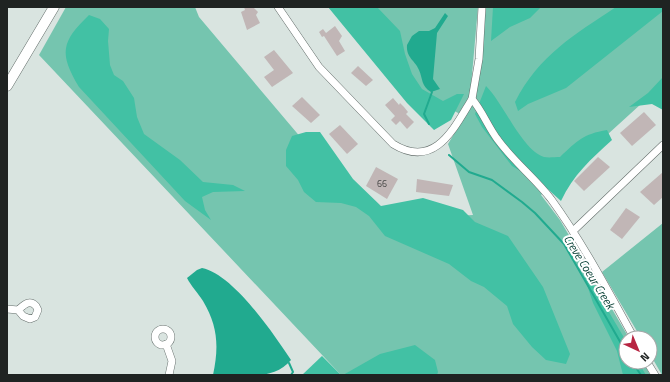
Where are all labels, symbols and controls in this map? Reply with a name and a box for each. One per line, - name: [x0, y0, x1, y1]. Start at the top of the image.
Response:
- house number: 66: [377, 177, 387, 190]
- water label: Creve Coeur Creek: [559, 231, 621, 314]
- north arrow: [618, 330, 658, 370]
- text: N: [637, 349, 653, 366]

